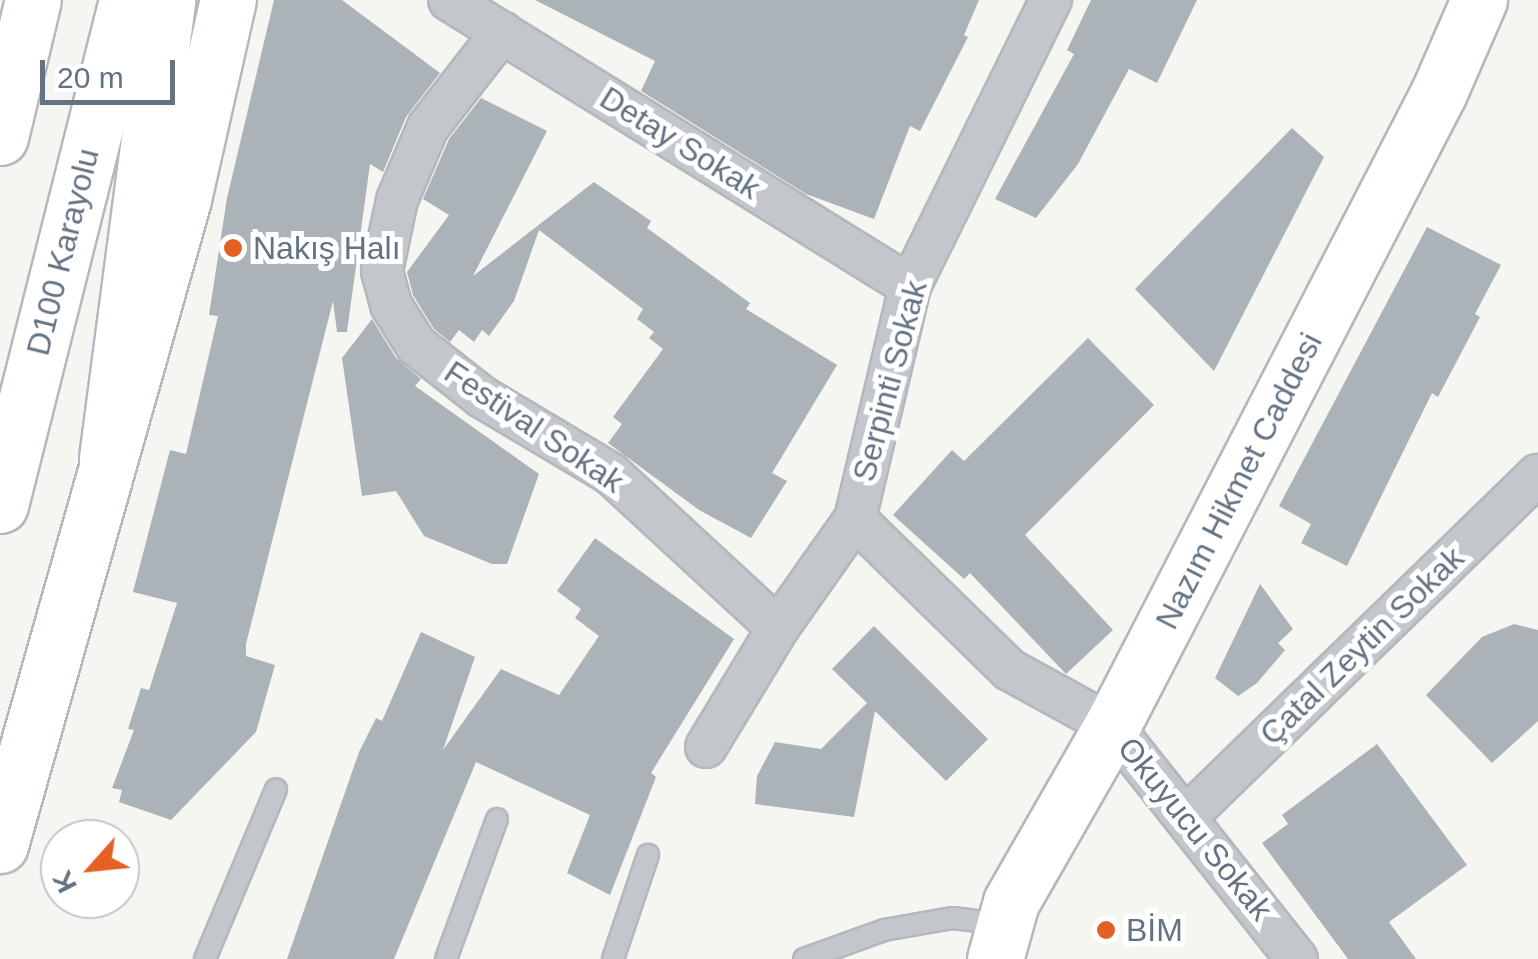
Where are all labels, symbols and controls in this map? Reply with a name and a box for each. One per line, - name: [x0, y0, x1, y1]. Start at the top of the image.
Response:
- scale bar: [45, 40, 180, 102]
- text: 20 m: [57, 61, 124, 94]
- street label: Detay Sokak: [593, 79, 767, 207]
- street label: D100 Karayolu: [19, 145, 107, 359]
- place label: Nakış Halı: [253, 229, 401, 267]
- marker: Nakış Halı: [222, 237, 244, 259]
- street label: Serpinti Sokak: [845, 276, 935, 486]
- street label: Nazım Hikmet Caddesi: [1148, 327, 1330, 635]
- street label: Festival Sokak: [437, 353, 631, 501]
- street label: Çatal Zeytin Sokak: [1252, 539, 1472, 753]
- street label: Okuyucu Sokak: [1110, 730, 1280, 928]
- north arrow: [40, 819, 140, 919]
- text: K: [46, 866, 83, 898]
- place label: BİM: [1126, 911, 1183, 949]
- marker: BİM: [1095, 919, 1117, 941]

